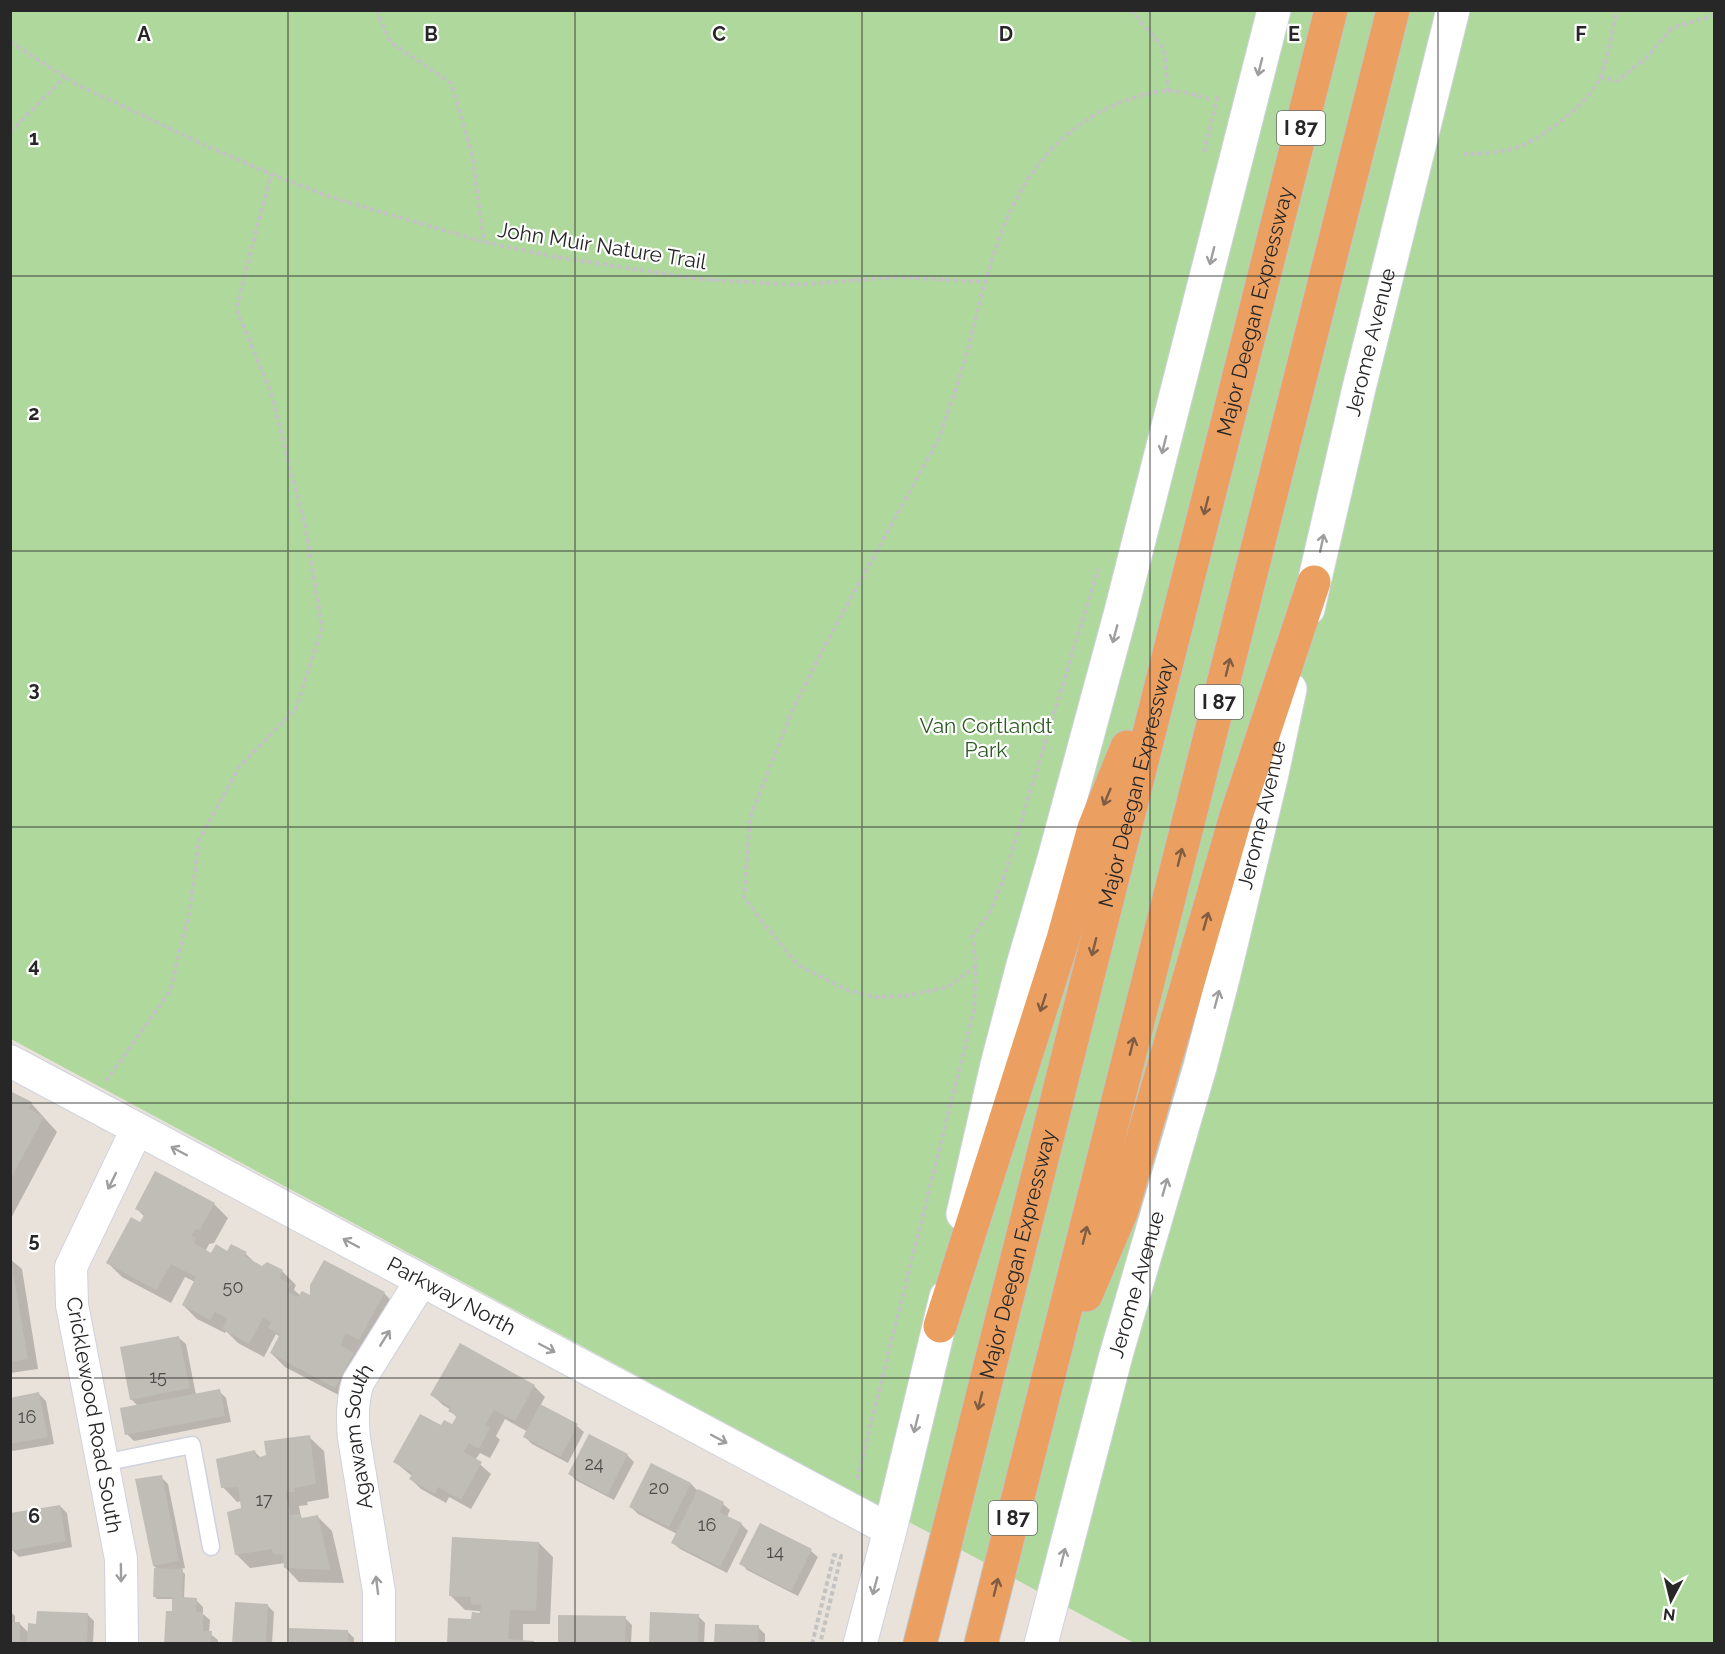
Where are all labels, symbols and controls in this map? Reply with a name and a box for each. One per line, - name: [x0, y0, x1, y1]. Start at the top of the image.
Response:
- text: A: [137, 22, 151, 46]
- text: B: [424, 22, 438, 46]
- text: C: [712, 22, 726, 46]
- text: D: [999, 22, 1013, 46]
- text: E: [1288, 22, 1300, 46]
- text: F: [1575, 22, 1587, 46]
- one-way arrow: [1253, 57, 1265, 76]
- road number: I 87: [1277, 111, 1325, 145]
- text: 1: [29, 126, 39, 150]
- street label: Major Deegan Expressway: [1211, 184, 1298, 439]
- street label: John Muir Nature Trail: [496, 217, 709, 274]
- one-way arrow: [1206, 247, 1217, 266]
- street label: Jerome Avenue: [1340, 265, 1400, 419]
- text: 2: [28, 401, 40, 425]
- one-way arrow: [1157, 436, 1169, 455]
- one-way arrow: [1199, 496, 1211, 515]
- one-way arrow: [1317, 534, 1329, 553]
- one-way arrow: [1109, 624, 1120, 643]
- street label: Major Deegan Expressway: [1093, 655, 1179, 910]
- one-way arrow: [1222, 658, 1234, 677]
- text: 3: [28, 677, 40, 701]
- road number: I 87: [1195, 685, 1243, 719]
- park label: Van Cortlandt Park: [919, 713, 1053, 762]
- street label: Jerome Avenue: [1232, 738, 1291, 892]
- one-way arrow: [1101, 787, 1112, 805]
- one-way arrow: [1175, 847, 1186, 866]
- one-way arrow: [1201, 912, 1212, 931]
- one-way arrow: [1088, 937, 1100, 956]
- text: 4: [28, 953, 40, 977]
- one-way arrow: [1212, 990, 1224, 1009]
- one-way arrow: [1037, 993, 1048, 1012]
- one-way arrow: [1127, 1036, 1139, 1055]
- street label: Major Deegan Expressway: [974, 1127, 1061, 1381]
- one-way arrow: [171, 1145, 188, 1157]
- one-way arrow: [105, 1172, 117, 1190]
- one-way arrow: [1160, 1178, 1171, 1197]
- street label: Jerome Avenue: [1103, 1208, 1169, 1361]
- one-way arrow: [1079, 1226, 1091, 1245]
- text: 5: [28, 1228, 40, 1252]
- one-way arrow: [343, 1237, 360, 1249]
- street label: Parkway North: [383, 1251, 520, 1340]
- house number: 50: [223, 1276, 243, 1297]
- street label: Cricklewood Road South: [61, 1295, 128, 1535]
- one-way arrow: [380, 1330, 392, 1347]
- one-way arrow: [538, 1342, 555, 1354]
- street label: Agawam South: [340, 1359, 378, 1511]
- house number: 15: [149, 1366, 167, 1387]
- one-way arrow: [973, 1391, 985, 1410]
- house number: 16: [18, 1406, 36, 1427]
- one-way arrow: [910, 1414, 922, 1433]
- one-way arrow: [710, 1434, 728, 1445]
- house number: 24: [584, 1453, 604, 1474]
- house number: 20: [649, 1477, 669, 1498]
- house number: 17: [255, 1489, 273, 1510]
- road number: I 87: [989, 1501, 1037, 1535]
- text: 6: [28, 1504, 40, 1528]
- house number: 16: [698, 1514, 716, 1535]
- house number: 14: [766, 1541, 784, 1562]
- one-way arrow: [1058, 1548, 1069, 1567]
- one-way arrow: [115, 1562, 127, 1582]
- north arrow: [1641, 1570, 1701, 1630]
- one-way arrow: [372, 1576, 383, 1596]
- one-way arrow: [869, 1576, 880, 1595]
- one-way arrow: [990, 1578, 1002, 1597]
- text: N: [1662, 1604, 1676, 1625]

